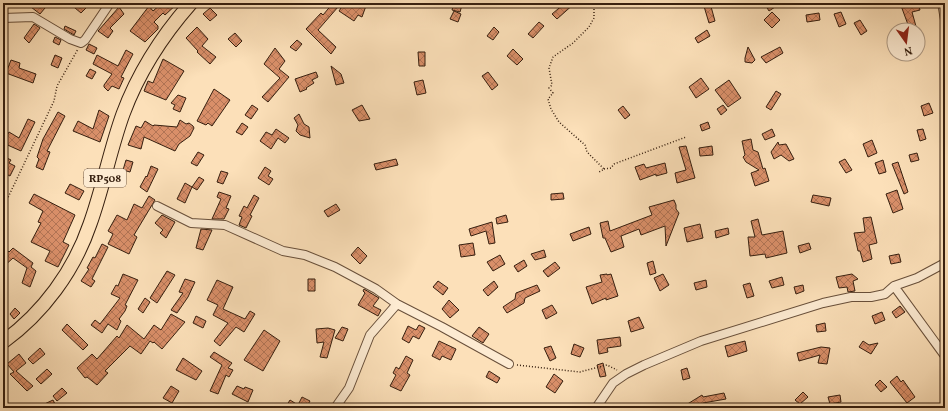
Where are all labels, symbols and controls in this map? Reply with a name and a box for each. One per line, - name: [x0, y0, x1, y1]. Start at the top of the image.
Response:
- north arrow: [886, 22, 926, 62]
- text: N: [902, 42, 914, 58]
- road number: RP508: [84, 169, 126, 187]

